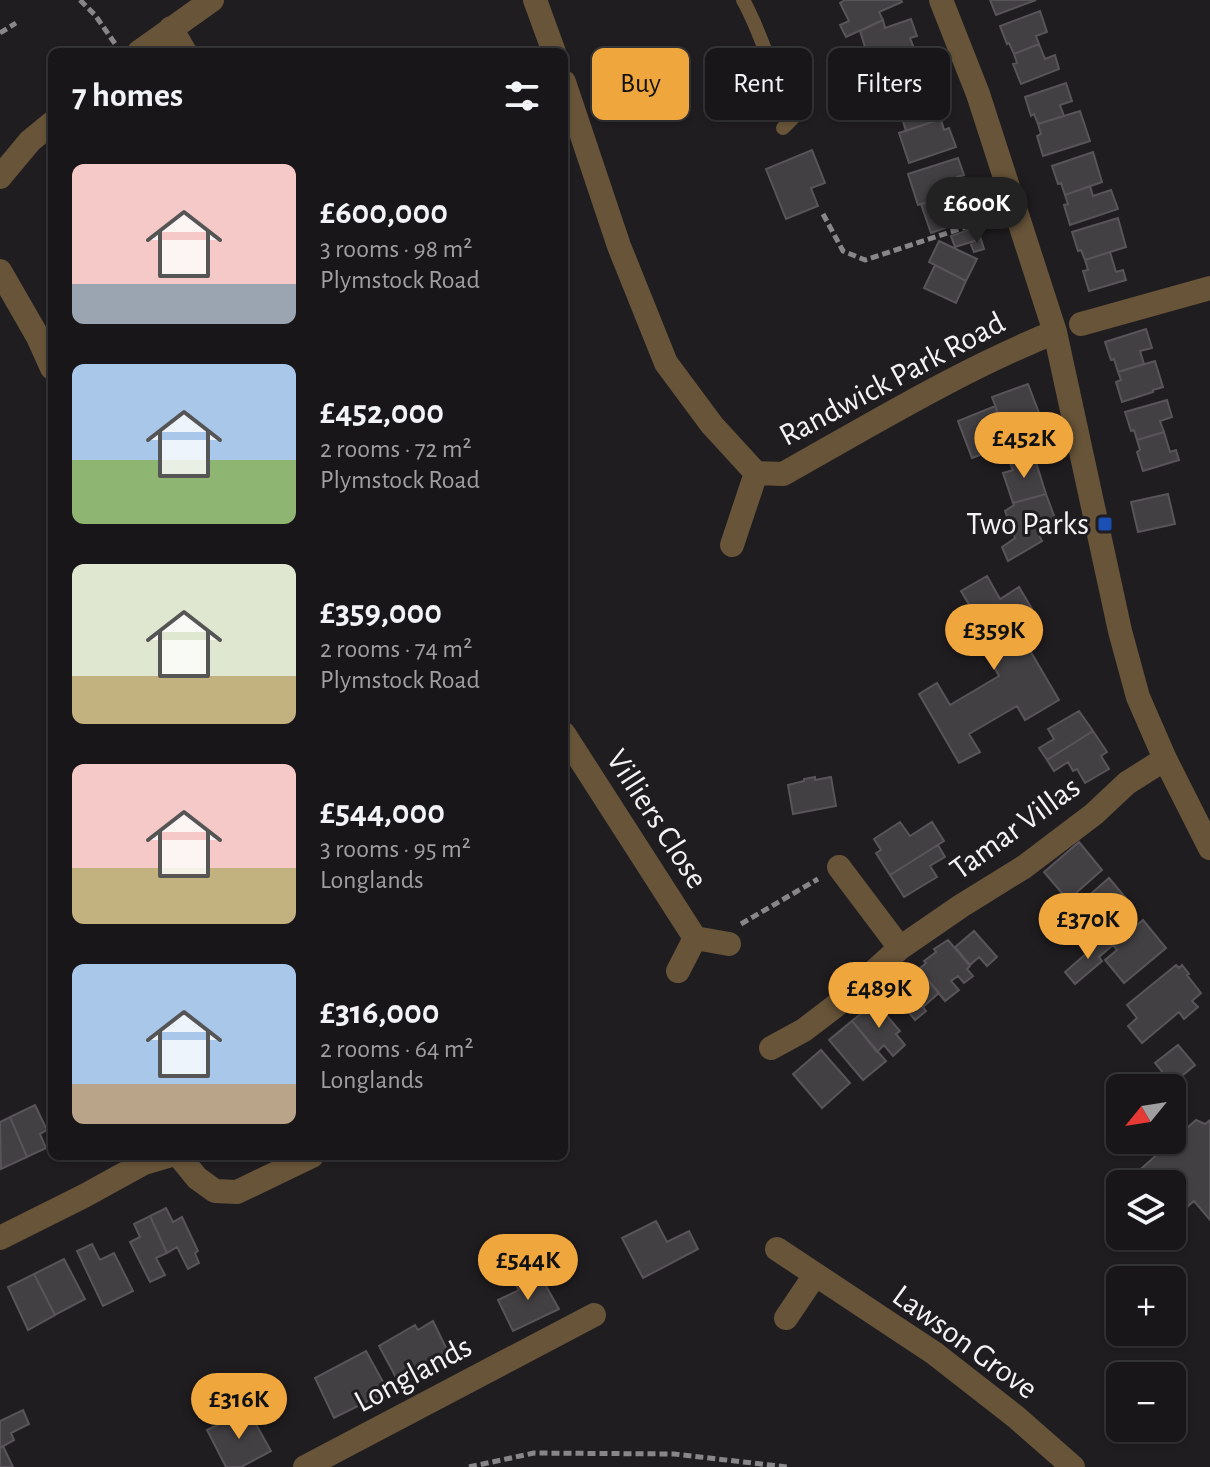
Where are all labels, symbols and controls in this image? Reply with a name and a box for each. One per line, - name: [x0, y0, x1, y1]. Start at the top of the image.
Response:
- chip: Buy: [592, 48, 689, 120]
- chip: Rent: [705, 48, 812, 120]
- chip: Filters: [828, 48, 950, 120]
- icon: filters: [500, 74, 544, 118]
- text: 7 homes: [72, 79, 183, 113]
- pin: £600K: [921, 177, 1033, 245]
- text: £600K: [944, 190, 1010, 216]
- icon: home: [136, 196, 232, 292]
- text: £600,000: [320, 196, 448, 230]
- text: 3 rooms · 98 m²: [320, 236, 472, 262]
- text: Plymstock Road: [320, 267, 480, 293]
- street label: Randwick Park Road: [774, 306, 1010, 452]
- icon: home: [136, 396, 232, 492]
- text: £452,000: [320, 396, 444, 430]
- pin: £452K: [968, 412, 1080, 480]
- text: £452K: [992, 425, 1056, 451]
- text: 2 rooms · 72 m²: [320, 436, 472, 462]
- text: Plymstock Road: [320, 467, 480, 493]
- place label: Two Parks: [966, 508, 1089, 540]
- marker: Two Parks: [1096, 515, 1114, 533]
- icon: home: [136, 596, 232, 692]
- text: £359,000: [320, 596, 442, 630]
- pin: £359K: [938, 604, 1050, 672]
- text: £359K: [963, 617, 1025, 643]
- text: 2 rooms · 74 m²: [320, 636, 472, 662]
- text: Plymstock Road: [320, 667, 480, 693]
- street label: Villiers Close: [600, 744, 714, 894]
- street label: Tamar Villas: [944, 770, 1086, 886]
- icon: home: [136, 796, 232, 892]
- text: £544,000: [320, 796, 445, 830]
- text: 3 rooms · 95 m²: [320, 836, 471, 862]
- text: Longlands: [320, 867, 424, 893]
- pin: £370K: [1032, 893, 1144, 961]
- text: £370K: [1057, 906, 1119, 932]
- pin: £489K: [823, 962, 935, 1030]
- text: £489K: [846, 975, 912, 1001]
- icon: home: [136, 996, 232, 1092]
- text: £316,000: [320, 996, 439, 1030]
- text: 2 rooms · 64 m²: [320, 1036, 474, 1062]
- text: Longlands: [320, 1067, 424, 1093]
- north arrow: [1106, 1074, 1186, 1154]
- map controls: [1106, 1074, 1186, 1442]
- button: layers: [1106, 1170, 1186, 1250]
- pin: £544K: [472, 1234, 584, 1302]
- text: £544K: [496, 1247, 560, 1273]
- button: +: [1106, 1266, 1186, 1346]
- street label: Lawson Grove: [887, 1279, 1043, 1405]
- street label: Longlands: [349, 1330, 477, 1418]
- button: −: [1106, 1362, 1186, 1442]
- pin: £316K: [183, 1373, 295, 1441]
- text: £316K: [209, 1386, 269, 1412]

